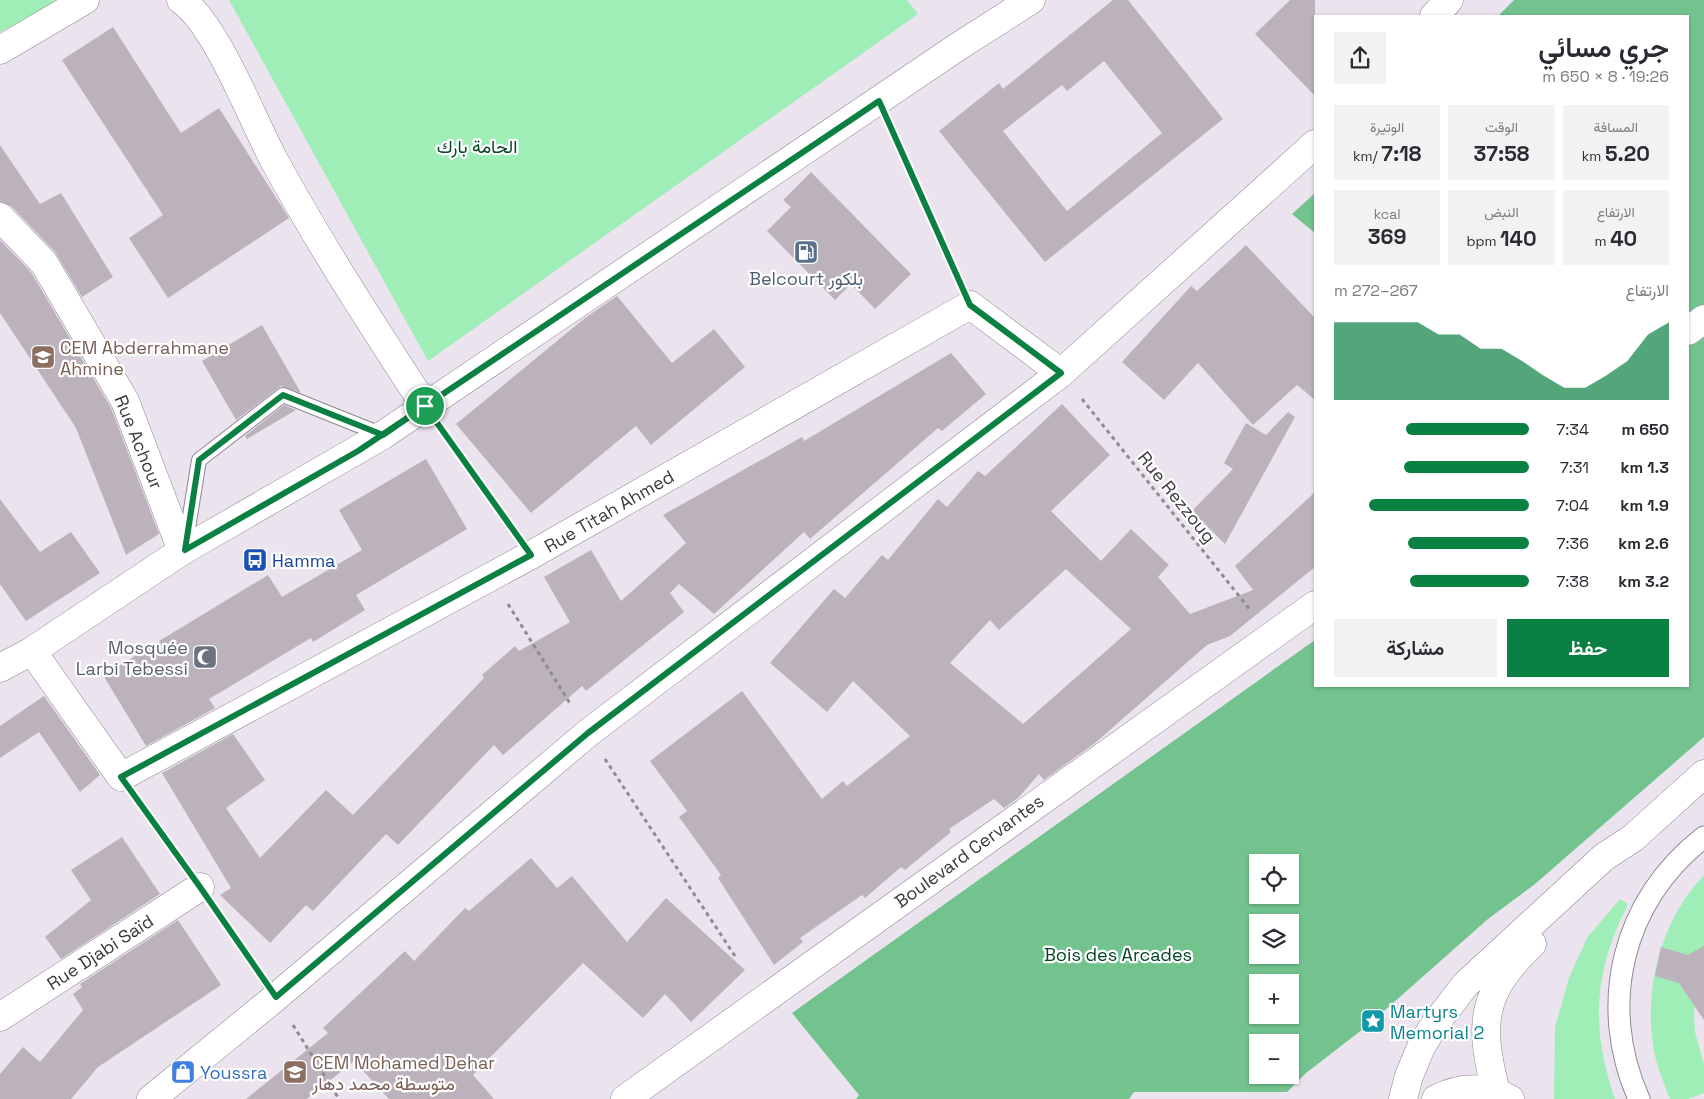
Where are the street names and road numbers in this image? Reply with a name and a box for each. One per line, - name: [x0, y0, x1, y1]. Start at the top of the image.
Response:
- street label: Rue Achour: [110, 392, 168, 493]
- street label: Rue Rezzoug: [1133, 446, 1221, 548]
- street label: Rue Titah Ahmed: [540, 465, 678, 557]
- street label: Boulevard Cervantes: [890, 789, 1048, 913]
- street label: Rue Djabi Saïd: [42, 909, 158, 995]

